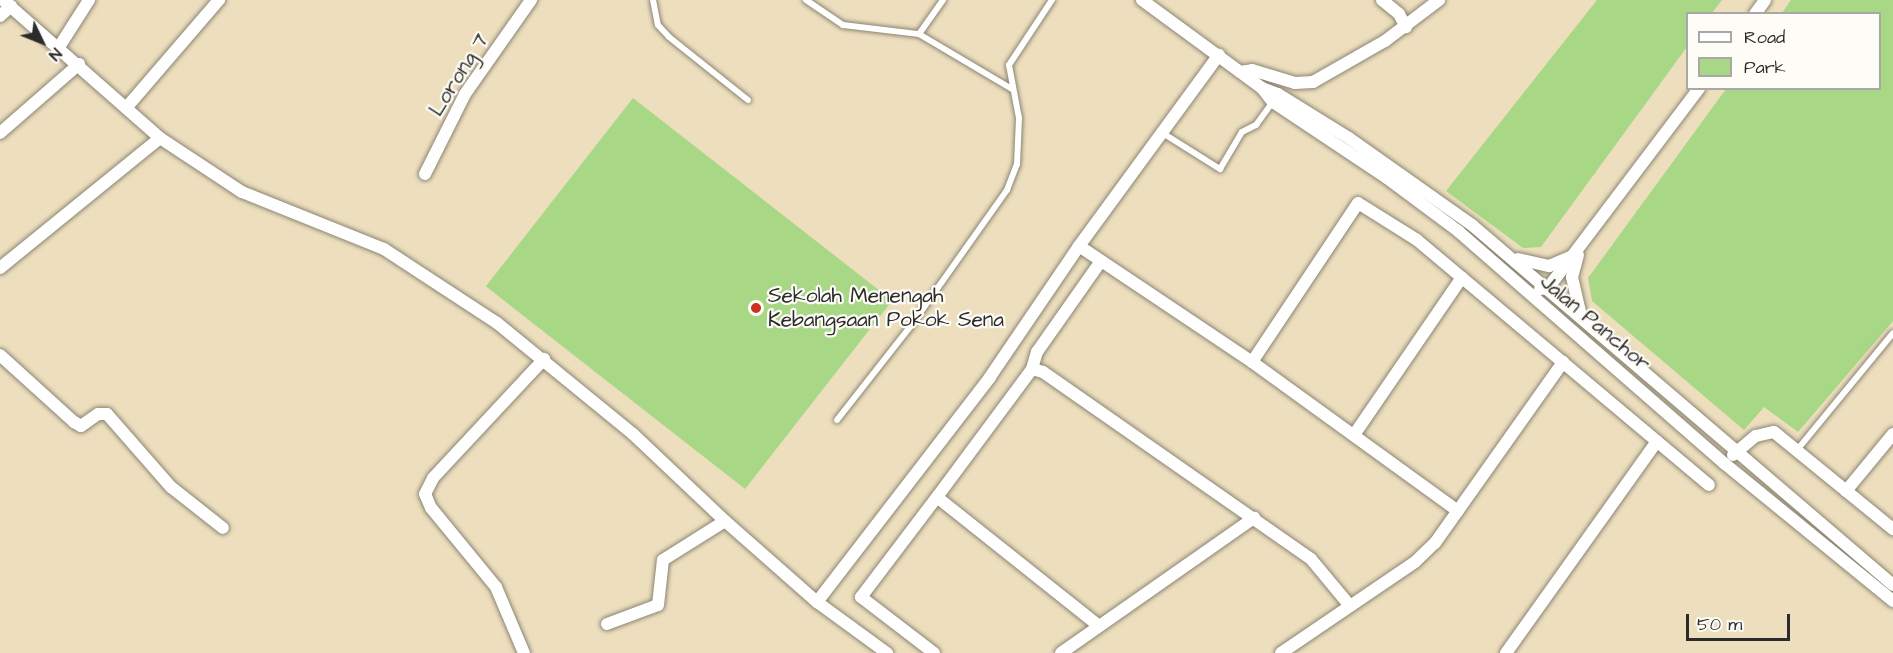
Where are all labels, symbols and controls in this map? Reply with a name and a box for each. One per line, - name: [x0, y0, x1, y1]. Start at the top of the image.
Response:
- north arrow: [12, 12, 72, 72]
- legend: [1686, 12, 1881, 90]
- text: Road: [1744, 25, 1785, 50]
- street label: Lorong 7: [424, 29, 494, 121]
- text: N: [44, 43, 67, 65]
- text: Park: [1744, 55, 1786, 80]
- street label: Jalan Panchor: [1535, 270, 1655, 376]
- place label: Sekolah Menengah Kebangsaan Pokok Sena: [768, 283, 1004, 333]
- marker: Sekolah Menengah Kebangsaan Pokok Sena: [749, 301, 763, 315]
- scale bar: [1689, 602, 1792, 640]
- text: 50 m: [1697, 612, 1742, 637]

